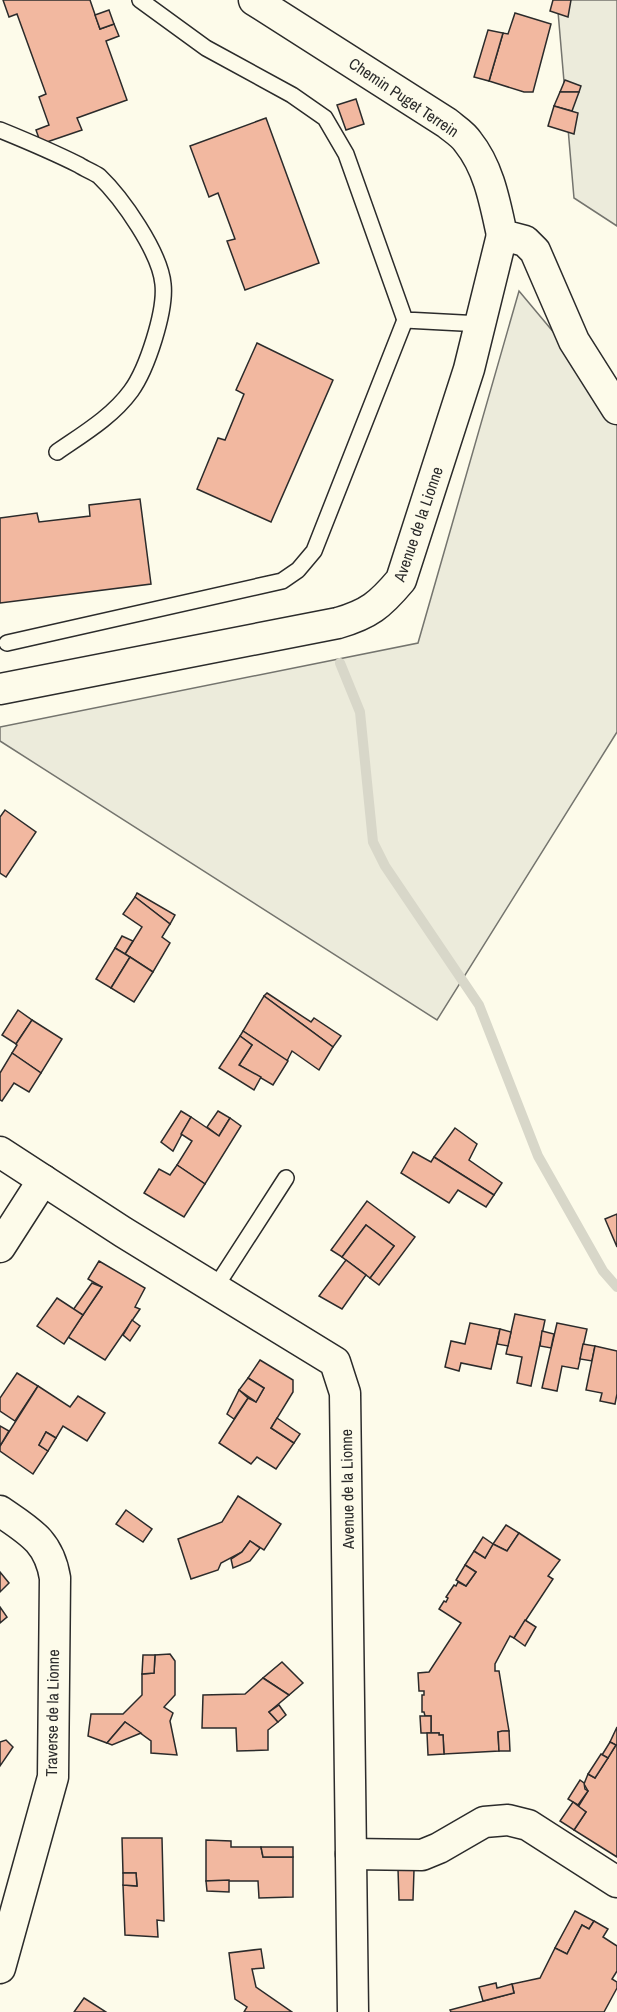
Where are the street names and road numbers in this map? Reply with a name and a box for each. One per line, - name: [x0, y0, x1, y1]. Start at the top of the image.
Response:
- street label: Chemin Puget Terrein: [345, 52, 463, 142]
- street label: Avenue de la Lionne: [388, 464, 448, 585]
- street label: Avenue de la Lionne: [335, 1429, 359, 1550]
- street label: Traverse de la Lionne: [40, 1649, 64, 1777]

